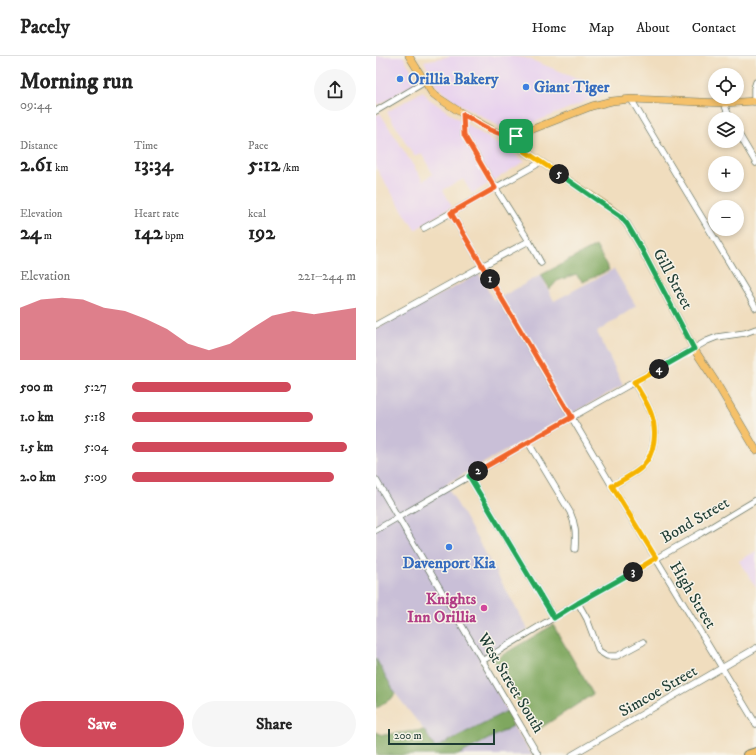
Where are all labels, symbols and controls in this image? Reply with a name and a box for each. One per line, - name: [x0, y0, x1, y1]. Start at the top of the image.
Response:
- text: Pacely: [20, 16, 70, 39]
- text: Home: [532, 19, 566, 37]
- text: Map: [588, 19, 614, 37]
- text: About: [636, 19, 670, 37]
- text: Contact: [692, 19, 736, 37]
- text: Morning run: [20, 68, 133, 95]
- map controls: [708, 68, 744, 236]
- button: locate: [708, 68, 744, 104]
- button: share: [314, 69, 356, 111]
- place label: Orillia Bakery: [408, 69, 499, 89]
- marker: Orillia Bakery: [395, 74, 405, 84]
- place label: Giant Tiger: [534, 77, 611, 97]
- marker: Giant Tiger: [521, 82, 531, 92]
- text: 09:44: [20, 97, 52, 113]
- button: layers: [708, 112, 744, 148]
- pin: [499, 119, 533, 153]
- icon: arrive: [505, 125, 527, 147]
- text: Distance: [20, 139, 58, 153]
- text: Time: [134, 139, 158, 153]
- text: Pace: [248, 139, 268, 153]
- text: 2.61: [20, 153, 53, 178]
- text: 13:34: [134, 153, 173, 178]
- text: 5:12: [248, 153, 280, 178]
- button: +: [708, 156, 744, 192]
- text: km: [53, 161, 69, 175]
- text: /km: [280, 161, 299, 175]
- pin: 5: [549, 164, 569, 184]
- text: 5: [556, 167, 562, 181]
- button: −: [708, 200, 744, 236]
- text: Elevation: [20, 207, 63, 221]
- text: Heart rate: [134, 207, 179, 221]
- text: kcal: [248, 207, 266, 221]
- text: 24: [20, 221, 41, 246]
- text: 142: [134, 221, 163, 246]
- text: 192: [248, 221, 275, 246]
- text: m: [41, 229, 52, 243]
- text: bpm: [163, 229, 184, 243]
- street label: Gill Street: [649, 245, 697, 313]
- text: Elevation: [20, 268, 70, 284]
- text: 221–244 m: [298, 268, 356, 284]
- pin: 1: [480, 269, 500, 289]
- text: 1: [488, 272, 492, 286]
- pin: 4: [649, 359, 669, 379]
- text: 4: [656, 362, 662, 376]
- text: 500 m: [20, 379, 53, 395]
- text: 5:27: [84, 379, 107, 395]
- text: 1.0 km: [20, 409, 54, 425]
- text: 5:18: [84, 409, 105, 425]
- text: 1.5 km: [20, 439, 53, 455]
- text: 5:04: [84, 439, 108, 455]
- pin: 2: [468, 461, 488, 481]
- text: 2: [475, 464, 481, 478]
- text: 2.0 km: [20, 469, 56, 485]
- text: 5:09: [84, 469, 107, 485]
- street label: Bond Street: [657, 492, 733, 548]
- marker: Davenport Kia: [444, 542, 454, 552]
- place label: Davenport Kia: [402, 553, 497, 573]
- street label: High Street: [665, 558, 721, 632]
- pin: 3: [623, 562, 643, 582]
- text: 3: [631, 565, 635, 579]
- place label: Knights Inn Orillia: [407, 589, 477, 627]
- marker: Knights Inn Orillia: [479, 603, 489, 613]
- street label: West Street South: [473, 629, 549, 737]
- street label: Simcoe Street: [615, 661, 701, 721]
- button: Save: [20, 701, 184, 747]
- button: Share: [192, 701, 356, 747]
- scale bar: [388, 727, 495, 746]
- text: 200 m: [394, 729, 422, 743]

